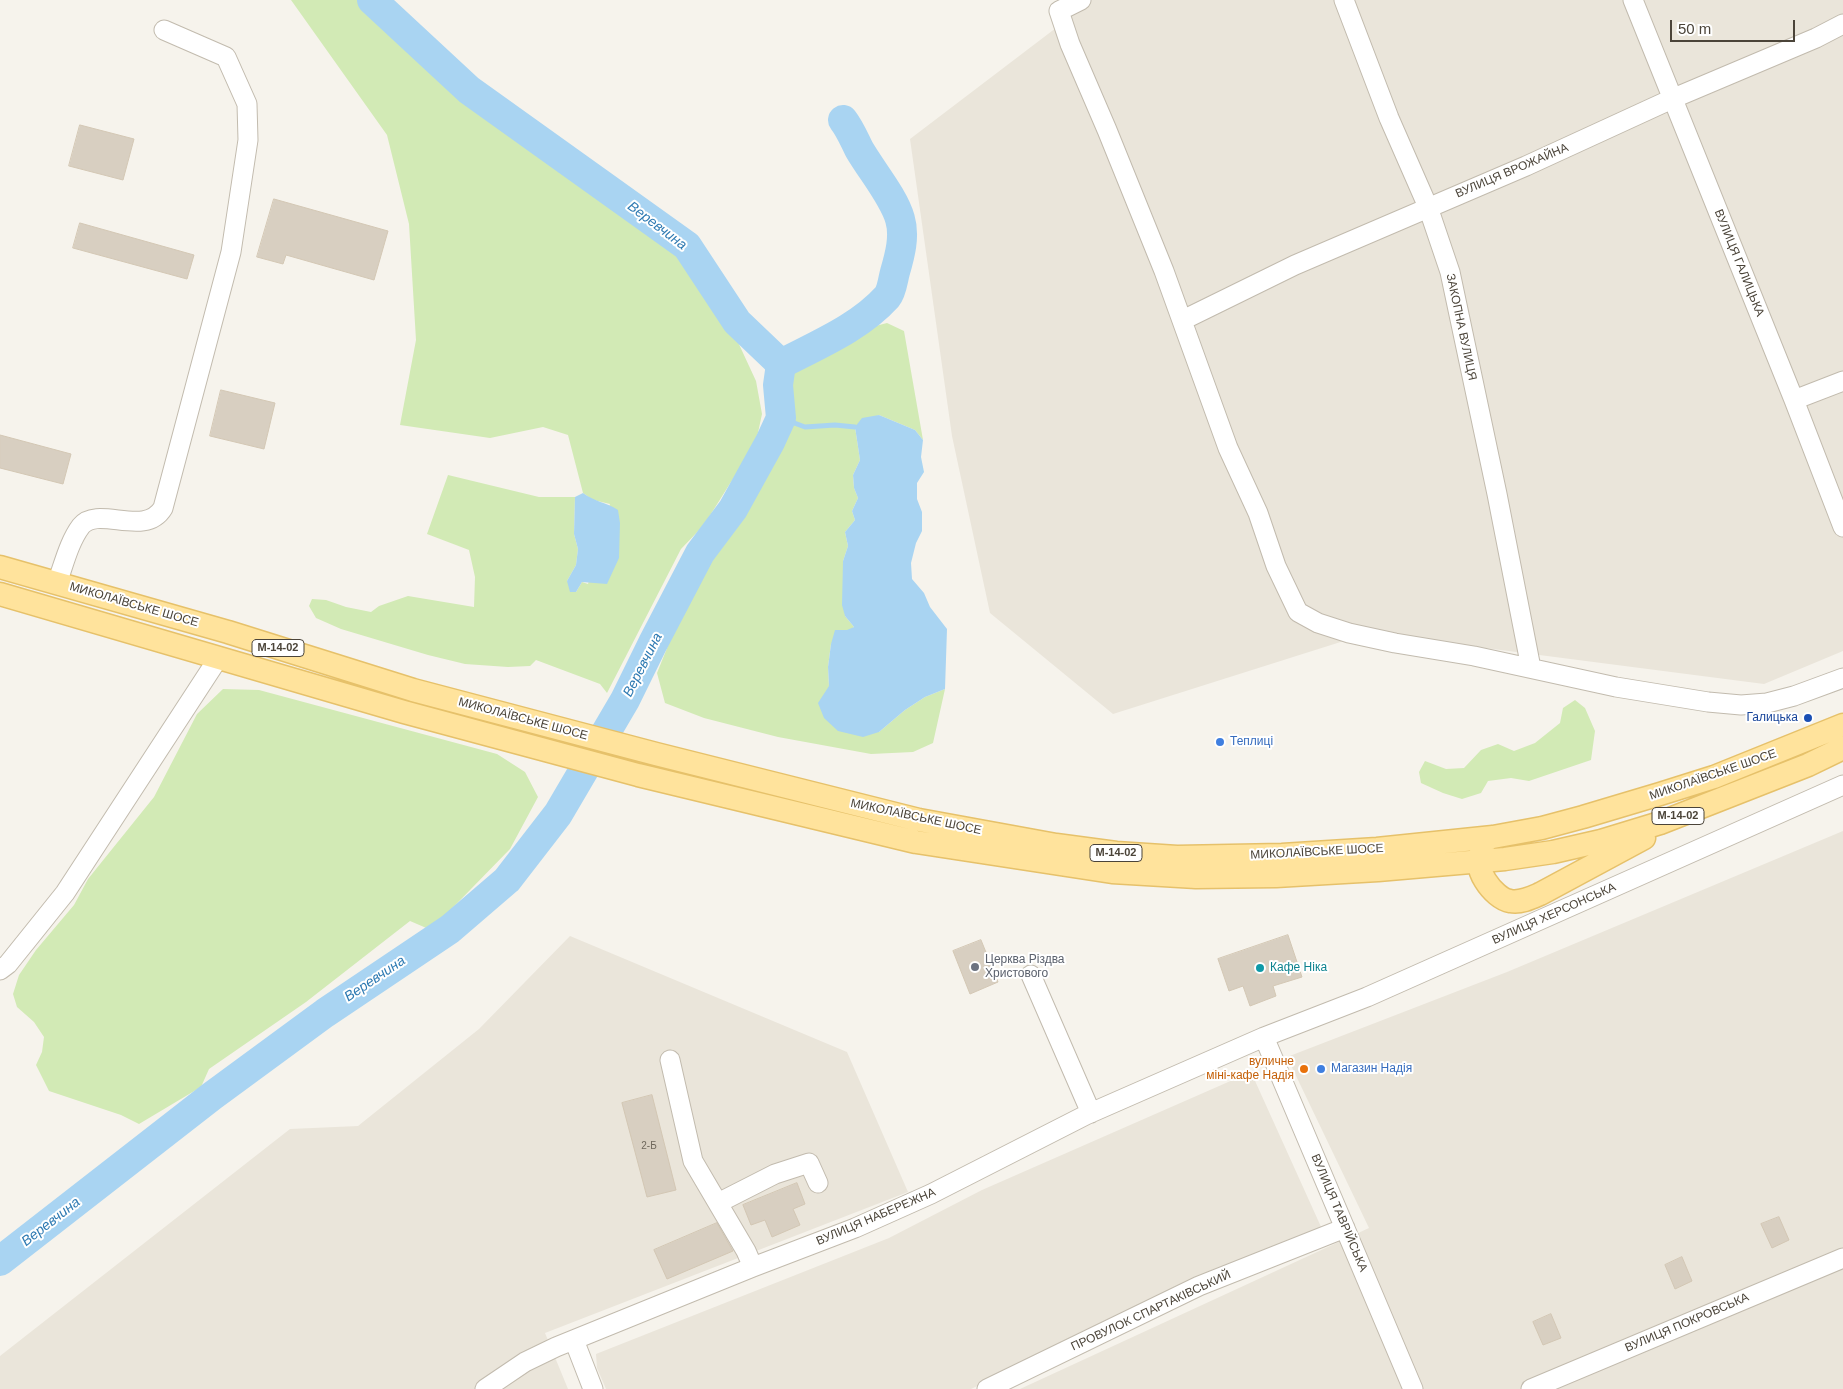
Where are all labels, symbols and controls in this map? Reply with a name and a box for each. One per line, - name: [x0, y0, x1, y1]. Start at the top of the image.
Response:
- scale bar: [1673, 10, 1798, 42]
- text: 50 m: [1678, 20, 1711, 37]
- street label: ВУЛИЦЯ ВРОЖАЙНА: [1453, 141, 1571, 201]
- water label: Веревчина: [624, 198, 690, 254]
- street label: ВУЛИЦЯ ГАЛИЦЬКА: [1711, 207, 1767, 319]
- street label: ЗАКОПНА ВУЛИЦЯ: [1443, 272, 1479, 382]
- street label: МИКОЛАЇВСЬКЕ ШОСЕ: [68, 580, 200, 630]
- water label: Веревчина: [620, 630, 666, 700]
- road number: М-14-02: [252, 640, 304, 656]
- street label: МИКОЛАЇВСЬКЕ ШОСЕ: [457, 695, 589, 743]
- place label: Галицька: [1746, 711, 1798, 725]
- marker: Галицька: [1802, 712, 1814, 724]
- place label: Теплиці: [1230, 735, 1273, 749]
- marker: Теплиці: [1214, 736, 1226, 748]
- street label: МИКОЛАЇВСЬКЕ ШОСЕ: [1648, 746, 1778, 804]
- street label: МИКОЛАЇВСЬКЕ ШОСЕ: [849, 796, 983, 838]
- road number: М-14-02: [1652, 808, 1704, 824]
- street label: МИКОЛАЇВСЬКЕ ШОСЕ: [1250, 841, 1384, 863]
- road number: М-14-02: [1090, 844, 1142, 861]
- street label: ВУЛИЦЯ ХЕРСОНСЬКА: [1490, 880, 1618, 948]
- water label: Веревчина: [341, 953, 409, 1005]
- place label: Церква Різдва Христового: [985, 953, 1065, 981]
- marker: Церква Різдва Христового: [969, 961, 981, 973]
- place label: Кафе Ніка: [1270, 961, 1327, 975]
- marker: Кафе Ніка: [1254, 962, 1266, 974]
- place label: вуличне міні-кафе Надія: [1206, 1055, 1294, 1083]
- place label: Магазин Надія: [1331, 1062, 1412, 1076]
- marker: вуличне міні-кафе Надія: [1298, 1063, 1310, 1075]
- marker: Магазин Надія: [1315, 1063, 1327, 1075]
- house number: 2-Б: [641, 1140, 657, 1152]
- street label: ВУЛИЦЯ ТАВРІЙСЬКА: [1308, 1152, 1370, 1274]
- street label: ВУЛИЦЯ НАБЕРЕЖНА: [814, 1185, 938, 1249]
- water label: Веревчина: [18, 1194, 84, 1250]
- street label: ПРОВУЛОК СПАРТАКІВСЬКИЙ: [1069, 1268, 1233, 1354]
- street label: ВУЛИЦЯ ПОКРОВСЬКА: [1623, 1290, 1751, 1356]

